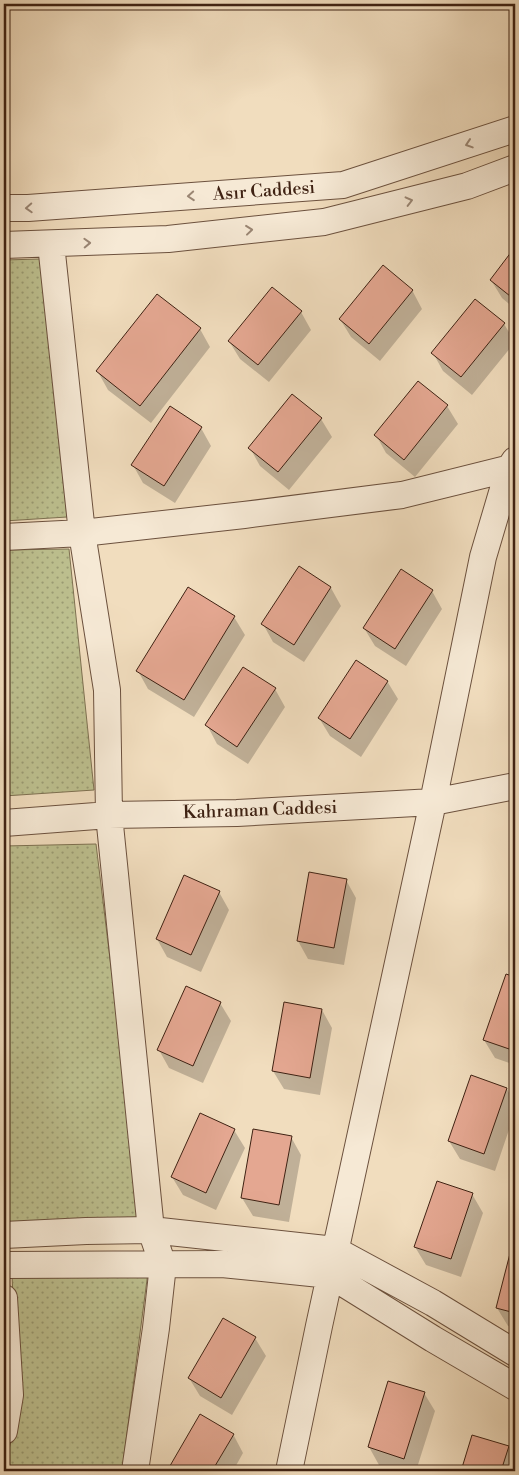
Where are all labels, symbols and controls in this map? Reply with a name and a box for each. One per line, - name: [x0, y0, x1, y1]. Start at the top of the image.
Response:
- one-way arrow: [465, 138, 474, 148]
- street label: Asır Caddesi: [211, 176, 316, 206]
- one-way arrow: [187, 190, 195, 201]
- one-way arrow: [404, 196, 413, 207]
- one-way arrow: [24, 202, 32, 213]
- one-way arrow: [246, 225, 254, 236]
- one-way arrow: [84, 237, 92, 248]
- street label: Kahraman Caddesi: [182, 796, 338, 824]

